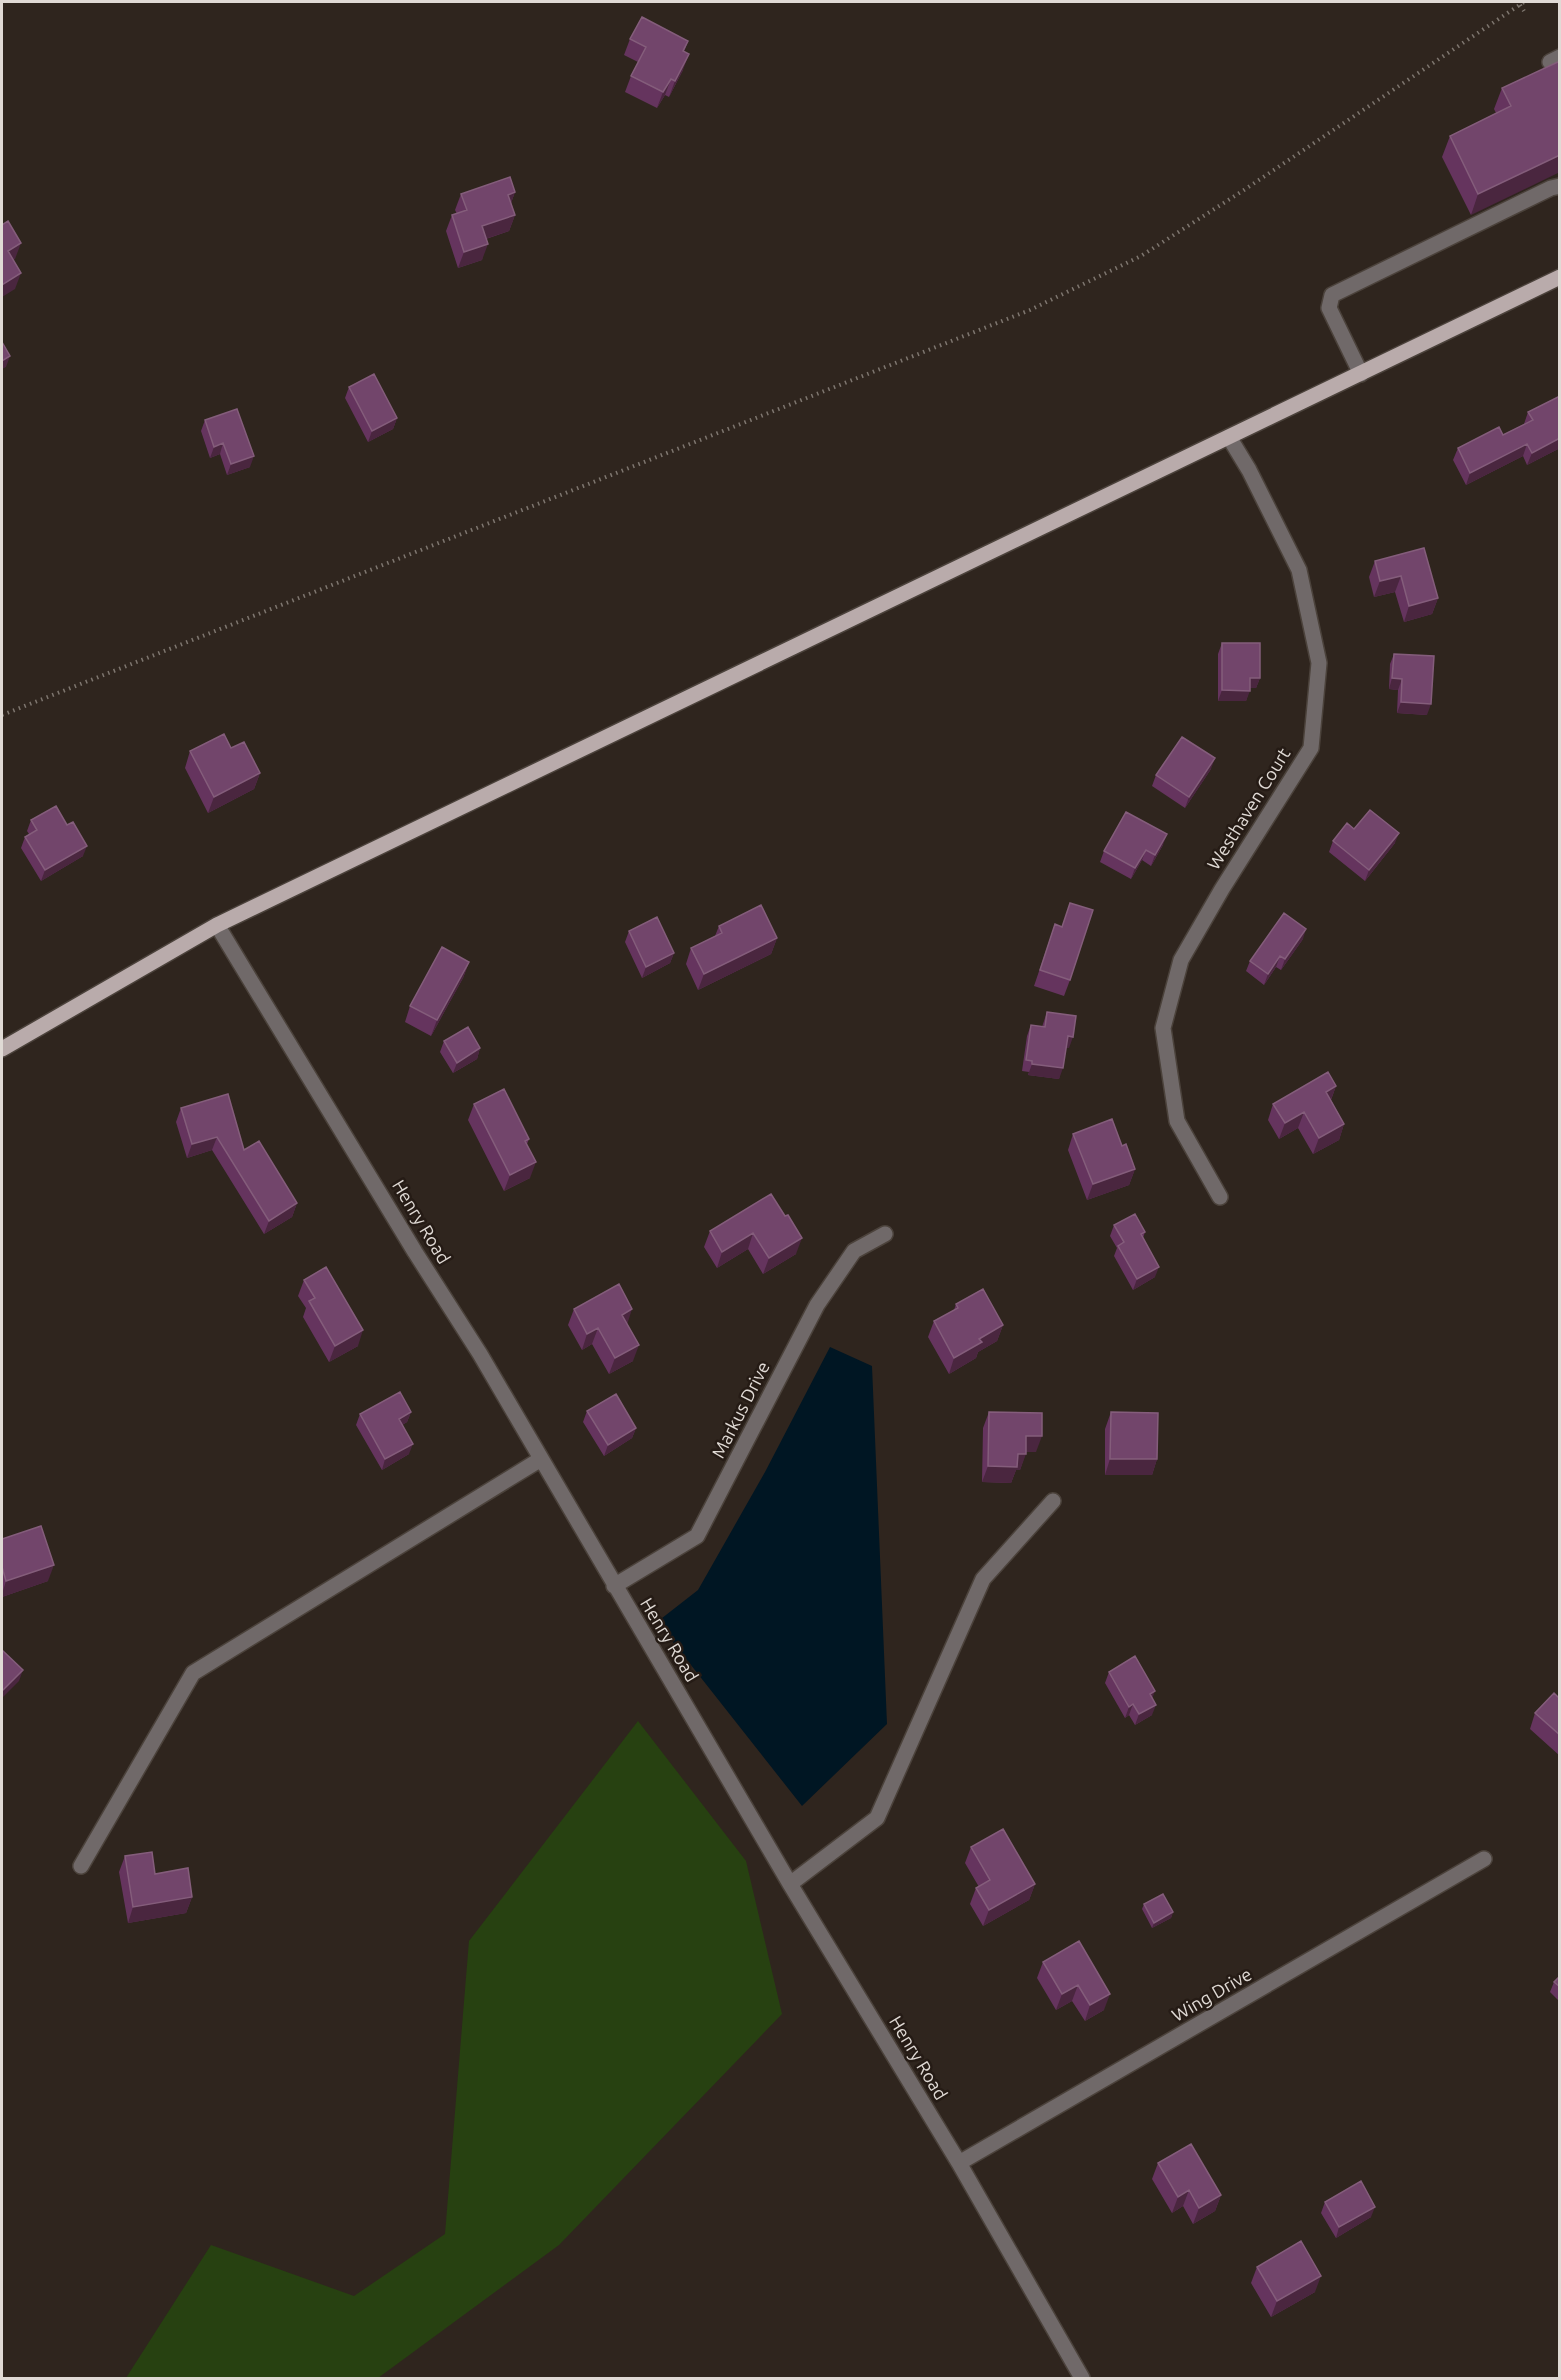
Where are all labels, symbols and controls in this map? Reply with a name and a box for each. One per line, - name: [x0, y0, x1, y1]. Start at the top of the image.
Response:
- street label: Westhaven Court: [1203, 744, 1294, 873]
- street label: Henry Road: [389, 1176, 455, 1267]
- street label: Markus Drive: [707, 1358, 773, 1461]
- street label: Henry Road: [637, 1594, 703, 1685]
- street label: Wing Drive: [1168, 1963, 1255, 2025]
- street label: Henry Road: [886, 2012, 952, 2103]

